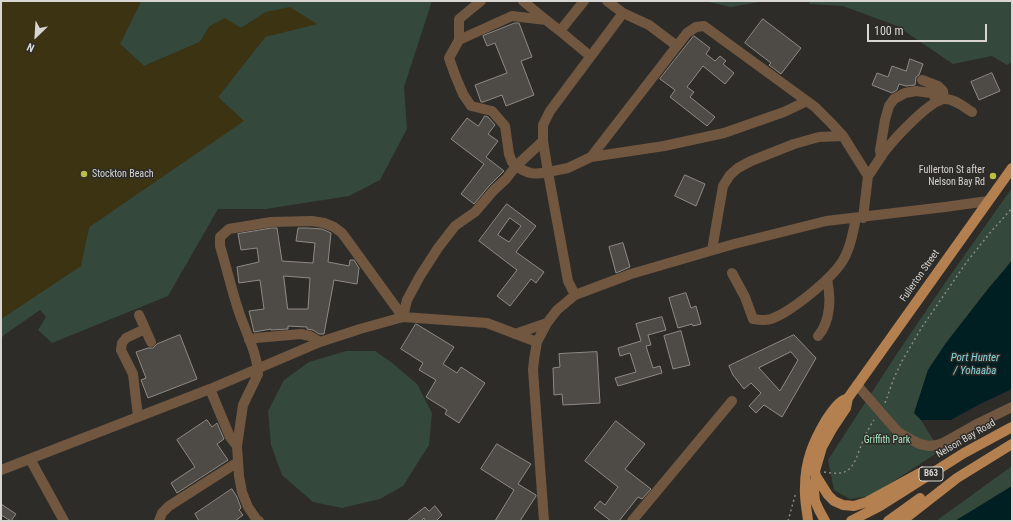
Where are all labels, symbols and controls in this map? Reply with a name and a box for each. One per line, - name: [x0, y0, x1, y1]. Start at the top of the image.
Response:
- north arrow: [16, 16, 56, 56]
- scale bar: [869, 16, 989, 42]
- text: 100 m: [874, 24, 904, 38]
- text: N: [25, 40, 37, 55]
- place label: Fullerton St after Nelson Bay Rd: [919, 164, 985, 188]
- place label: Stockton Beach: [92, 168, 154, 180]
- marker: Stockton Beach: [79, 169, 89, 179]
- marker: Fullerton St after Nelson Bay Rd: [988, 171, 998, 181]
- street label: Fullerton Street: [898, 248, 942, 304]
- water label: Port Hunter / Yohaaba: [951, 351, 999, 377]
- street label: Nelson Bay Road: [934, 417, 998, 461]
- park label: Griffith Park: [864, 434, 910, 446]
- road number: B63: [919, 467, 943, 481]

